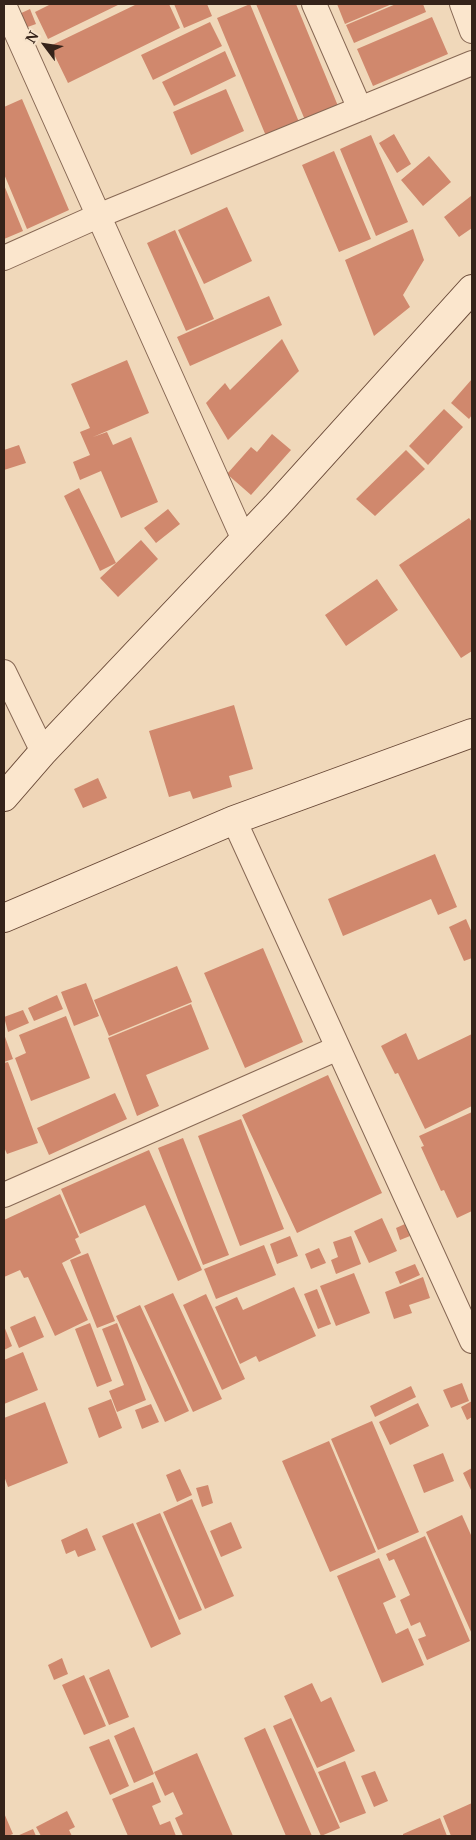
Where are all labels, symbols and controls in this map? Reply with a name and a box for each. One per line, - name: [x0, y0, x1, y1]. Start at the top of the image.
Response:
- north arrow: [20, 20, 70, 70]
- text: N: [21, 27, 43, 47]

